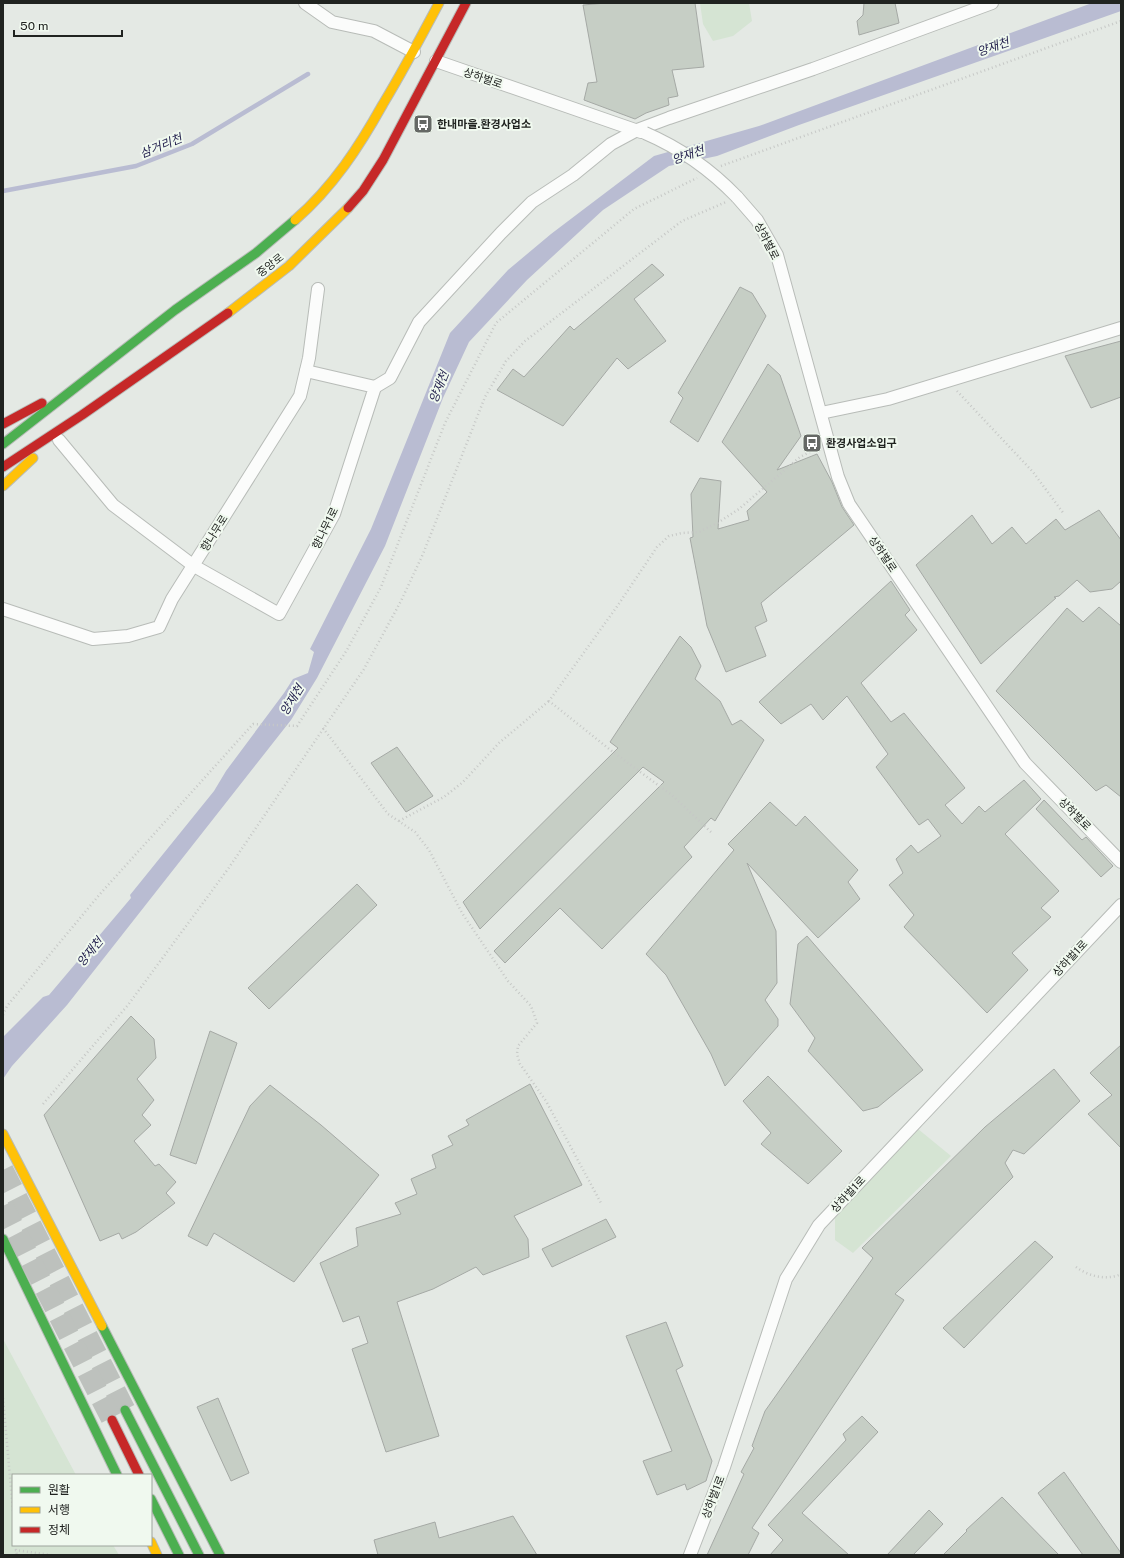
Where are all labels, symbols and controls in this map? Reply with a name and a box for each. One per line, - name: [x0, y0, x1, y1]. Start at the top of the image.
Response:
- scale bar: [14, 12, 122, 38]
- text: 50 m: [20, 19, 48, 33]
- water label: 양재천: [975, 34, 1013, 59]
- street label: 상하벌로: [462, 66, 504, 90]
- bus stop icon: 한내마을.환경사업소: [412, 113, 434, 135]
- place label: 한내마을.환경사업소: [437, 118, 531, 130]
- water label: 삼거리천: [138, 131, 186, 161]
- water label: 양재천: [670, 142, 708, 167]
- street label: 상하벌로: [752, 220, 782, 262]
- street label: 중앙로: [254, 251, 286, 279]
- water label: 양재천: [426, 367, 452, 405]
- bus stop icon: 환경사업소입구: [801, 432, 823, 454]
- place label: 환경사업소입구: [826, 437, 897, 449]
- street label: 향나무1로: [310, 505, 340, 551]
- street label: 향나무로: [198, 513, 230, 553]
- street label: 상하벌로: [867, 534, 899, 574]
- water label: 양재천: [277, 681, 308, 718]
- street label: 상하벌로: [1057, 795, 1093, 833]
- water label: 양재천: [74, 933, 107, 969]
- street label: 상하벌1로: [1050, 937, 1090, 979]
- street label: 상하벌1로: [828, 1173, 868, 1215]
- legend: [12, 1474, 152, 1546]
- street label: 상하벌1로: [699, 1474, 727, 1520]
- text: 원활: [48, 1483, 70, 1497]
- text: 서행: [48, 1503, 70, 1517]
- text: 정체: [48, 1523, 70, 1537]

